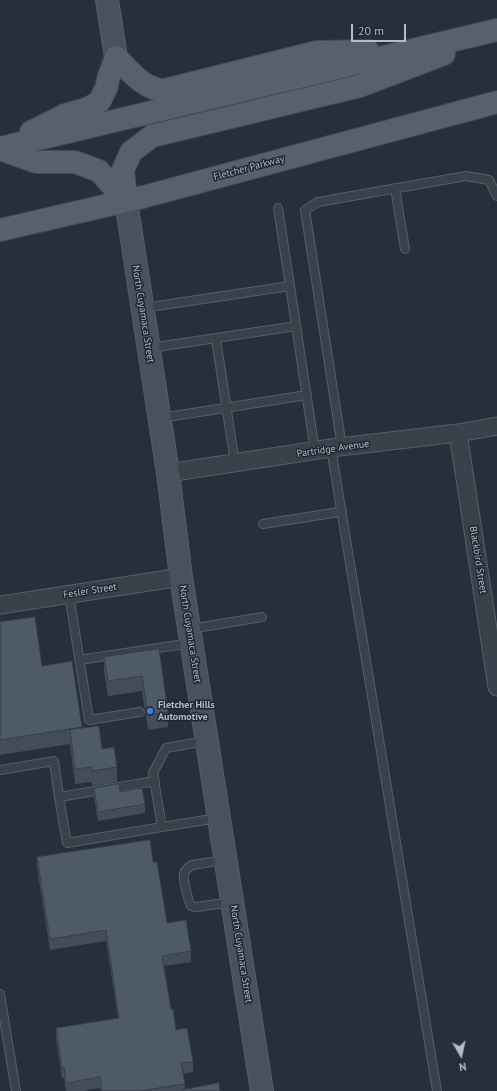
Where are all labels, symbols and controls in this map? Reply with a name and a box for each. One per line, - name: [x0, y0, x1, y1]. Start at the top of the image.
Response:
- scale bar: [353, 16, 408, 42]
- text: 20 m: [358, 23, 384, 38]
- street label: Fletcher Parkway: [212, 153, 286, 183]
- street label: North Cuyamaca Street: [129, 264, 157, 364]
- street label: Partridge Avenue: [296, 438, 370, 460]
- street label: Blackbird Street: [467, 525, 489, 595]
- street label: Fesler Street: [62, 581, 118, 601]
- street label: North Cuyamaca Street: [176, 584, 204, 684]
- place label: Fletcher Hills Automotive: [158, 699, 215, 722]
- marker: Fletcher Hills Automotive: [145, 706, 155, 716]
- street label: North Cuyamaca Street: [227, 904, 255, 1004]
- north arrow: [441, 1035, 481, 1075]
- text: N: [458, 1059, 468, 1074]

